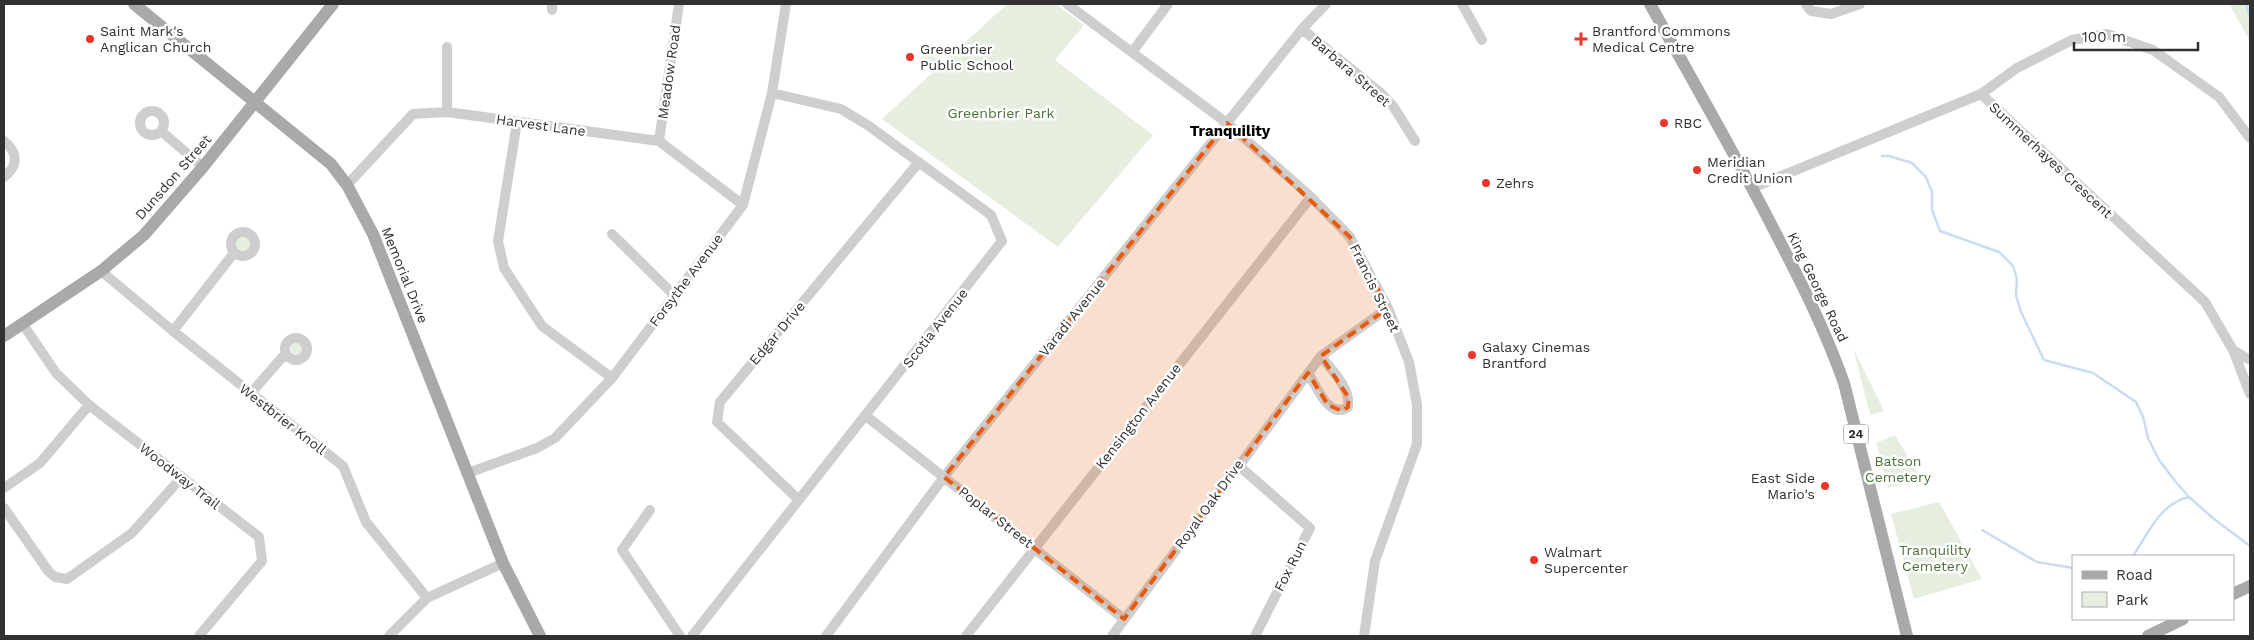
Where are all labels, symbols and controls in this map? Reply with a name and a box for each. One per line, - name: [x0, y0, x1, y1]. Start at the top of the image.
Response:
- scale bar: [2074, 20, 2198, 52]
- place label: Saint Mark's Anglican Church: [100, 23, 211, 55]
- place label: Brantford Commons Medical Centre: [1592, 23, 1731, 55]
- street label: Meadow Road: [654, 24, 684, 120]
- text: 100 m: [2082, 28, 2126, 46]
- street label: Barbara Street: [1308, 32, 1394, 110]
- marker: Brantford Commons Medical Centre: [1574, 32, 1588, 46]
- marker: Saint Mark's Anglican Church: [84, 33, 96, 45]
- place label: Greenbrier Public School: [920, 41, 1014, 73]
- marker: Greenbrier Public School: [904, 51, 916, 63]
- street label: Summerhayes Crescent: [1986, 99, 2116, 221]
- park label: Greenbrier Park: [947, 105, 1055, 121]
- street label: Harvest Lane: [495, 111, 587, 139]
- place label: RBC: [1674, 115, 1702, 131]
- marker: RBC: [1658, 117, 1670, 129]
- district label: Tranquility: [1190, 122, 1271, 140]
- street label: Dunsdon Street: [132, 131, 214, 223]
- place label: Meridian Credit Union: [1707, 154, 1793, 186]
- marker: Meridian Credit Union: [1691, 164, 1703, 176]
- place label: Zehrs: [1496, 175, 1534, 191]
- marker: Zehrs: [1480, 177, 1492, 189]
- street label: Memorial Drive: [378, 225, 432, 325]
- street label: King George Road: [1784, 229, 1852, 345]
- street label: Forsythe Avenue: [646, 230, 726, 330]
- street label: Francis Street: [1347, 241, 1403, 335]
- street label: Varadi Avenue: [1036, 275, 1108, 359]
- street label: Scotia Avenue: [899, 285, 971, 371]
- street label: Edgar Drive: [746, 298, 808, 368]
- place label: Galaxy Cinemas Brantford: [1482, 339, 1590, 371]
- marker: Galaxy Cinemas Brantford: [1466, 349, 1478, 361]
- street label: Kensington Avenue: [1092, 360, 1184, 472]
- street label: Westbrier Knoll: [236, 380, 330, 458]
- road number: 24: [1844, 424, 1868, 444]
- street label: Woodway Trail: [137, 440, 224, 513]
- park label: Batson Cemetery: [1865, 453, 1932, 485]
- street label: Royal Oak Drive: [1171, 456, 1247, 552]
- place label: East Side Mario's: [1751, 470, 1815, 502]
- marker: East Side Mario's: [1819, 480, 1831, 492]
- street label: Poplar Street: [956, 483, 1037, 551]
- street label: Fox Run: [1271, 538, 1309, 594]
- park label: Tranquility Cemetery: [1899, 542, 1972, 574]
- place label: Walmart Supercenter: [1544, 544, 1628, 576]
- marker: Walmart Supercenter: [1528, 554, 1540, 566]
- legend: [2072, 555, 2234, 620]
- text: Road: [2116, 566, 2153, 584]
- text: Park: [2116, 591, 2149, 609]

